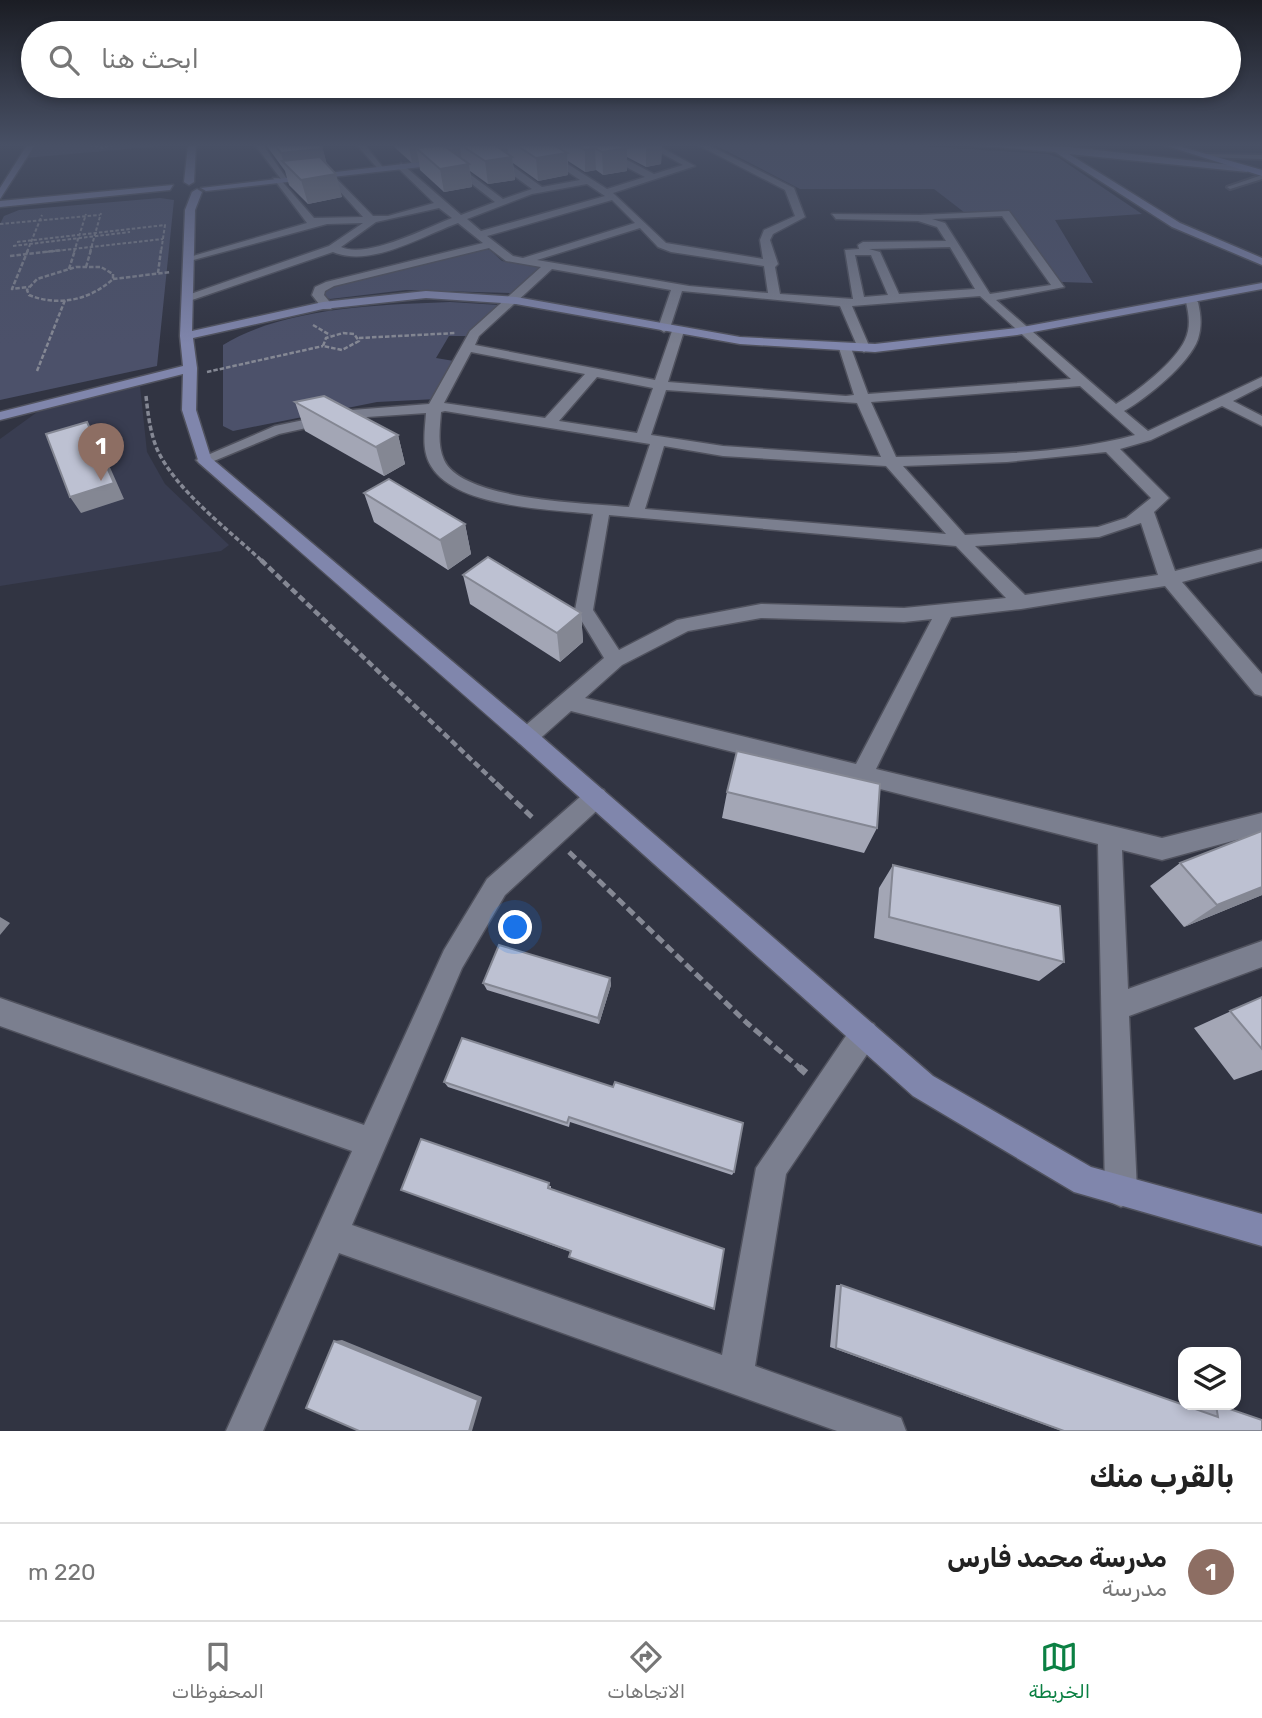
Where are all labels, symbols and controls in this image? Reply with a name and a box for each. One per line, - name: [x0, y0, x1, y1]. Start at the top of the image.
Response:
- search box: [21, 21, 1241, 98]
- icon: search: [45, 41, 83, 79]
- text: ابحث هنا: [101, 44, 199, 75]
- pin: 1: [78, 423, 124, 481]
- your location: [498, 910, 532, 944]
- map controls: [1178, 1347, 1241, 1410]
- button: layers: [1178, 1347, 1241, 1410]
- text: بالقرب منك: [1089, 1459, 1234, 1495]
- text: مدرسة محمد فارس: [947, 1543, 1167, 1574]
- text: 220 m: [28, 1558, 96, 1586]
- text: 1: [1205, 1558, 1217, 1586]
- text: مدرسة: [1102, 1574, 1167, 1602]
- tab: المحفوظات: [172, 1638, 264, 1703]
- tab: الاتجاهات: [607, 1638, 685, 1703]
- tab: الخريطة: [1029, 1638, 1090, 1703]

